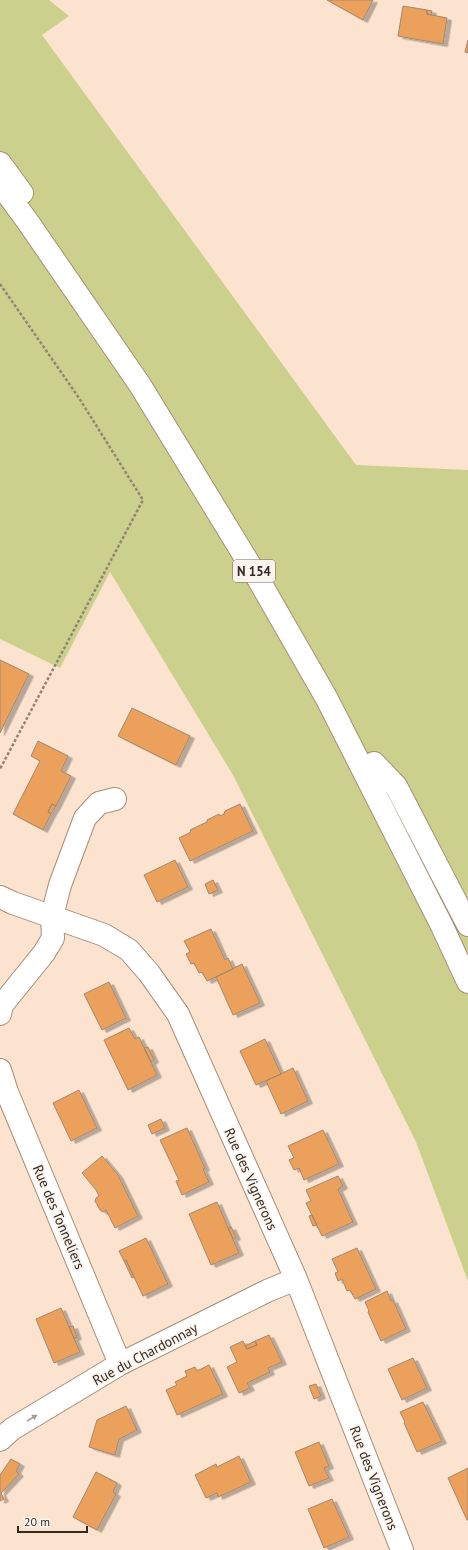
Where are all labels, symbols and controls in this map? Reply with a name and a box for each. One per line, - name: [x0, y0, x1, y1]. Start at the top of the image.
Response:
- road number: N 154: [233, 560, 275, 582]
- street label: Rue des Vignerons: [220, 1125, 282, 1233]
- street label: Rue des Tonneliers: [29, 1162, 89, 1272]
- street label: Rue du Chardonnay: [89, 1318, 201, 1389]
- one-way arrow: [26, 1414, 38, 1421]
- street label: Rue des Vignerons: [346, 1423, 402, 1533]
- scale bar: [18, 1508, 87, 1534]
- text: 20 m: [24, 1514, 50, 1529]

